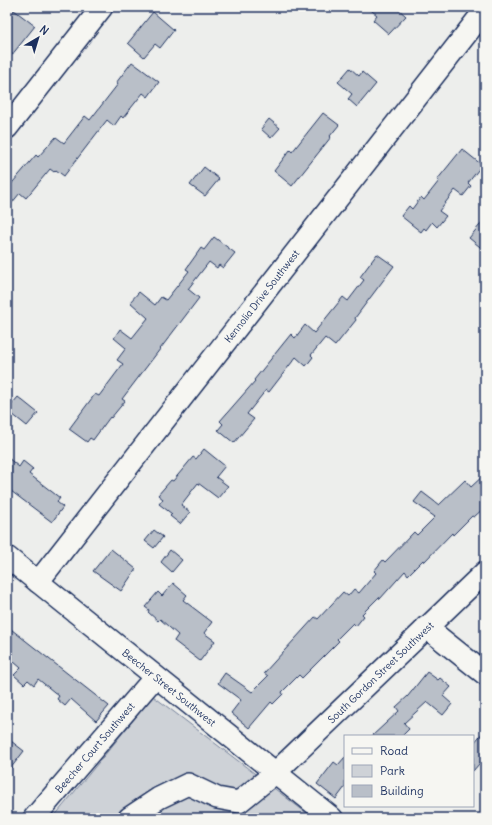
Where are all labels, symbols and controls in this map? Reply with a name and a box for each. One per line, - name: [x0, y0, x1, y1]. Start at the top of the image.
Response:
- north arrow: [18, 18, 58, 58]
- text: N: [37, 22, 51, 38]
- street label: Kennolia Drive Southwest: [222, 247, 303, 345]
- street label: South Gordon Street Southwest: [325, 618, 437, 726]
- street label: Beecher Street Southwest: [119, 646, 219, 730]
- street label: Beecher Court Southwest: [52, 699, 138, 796]
- legend: [344, 735, 474, 807]
- text: Road: [380, 743, 408, 758]
- text: Park: [380, 763, 405, 778]
- text: Building: [380, 783, 424, 798]

